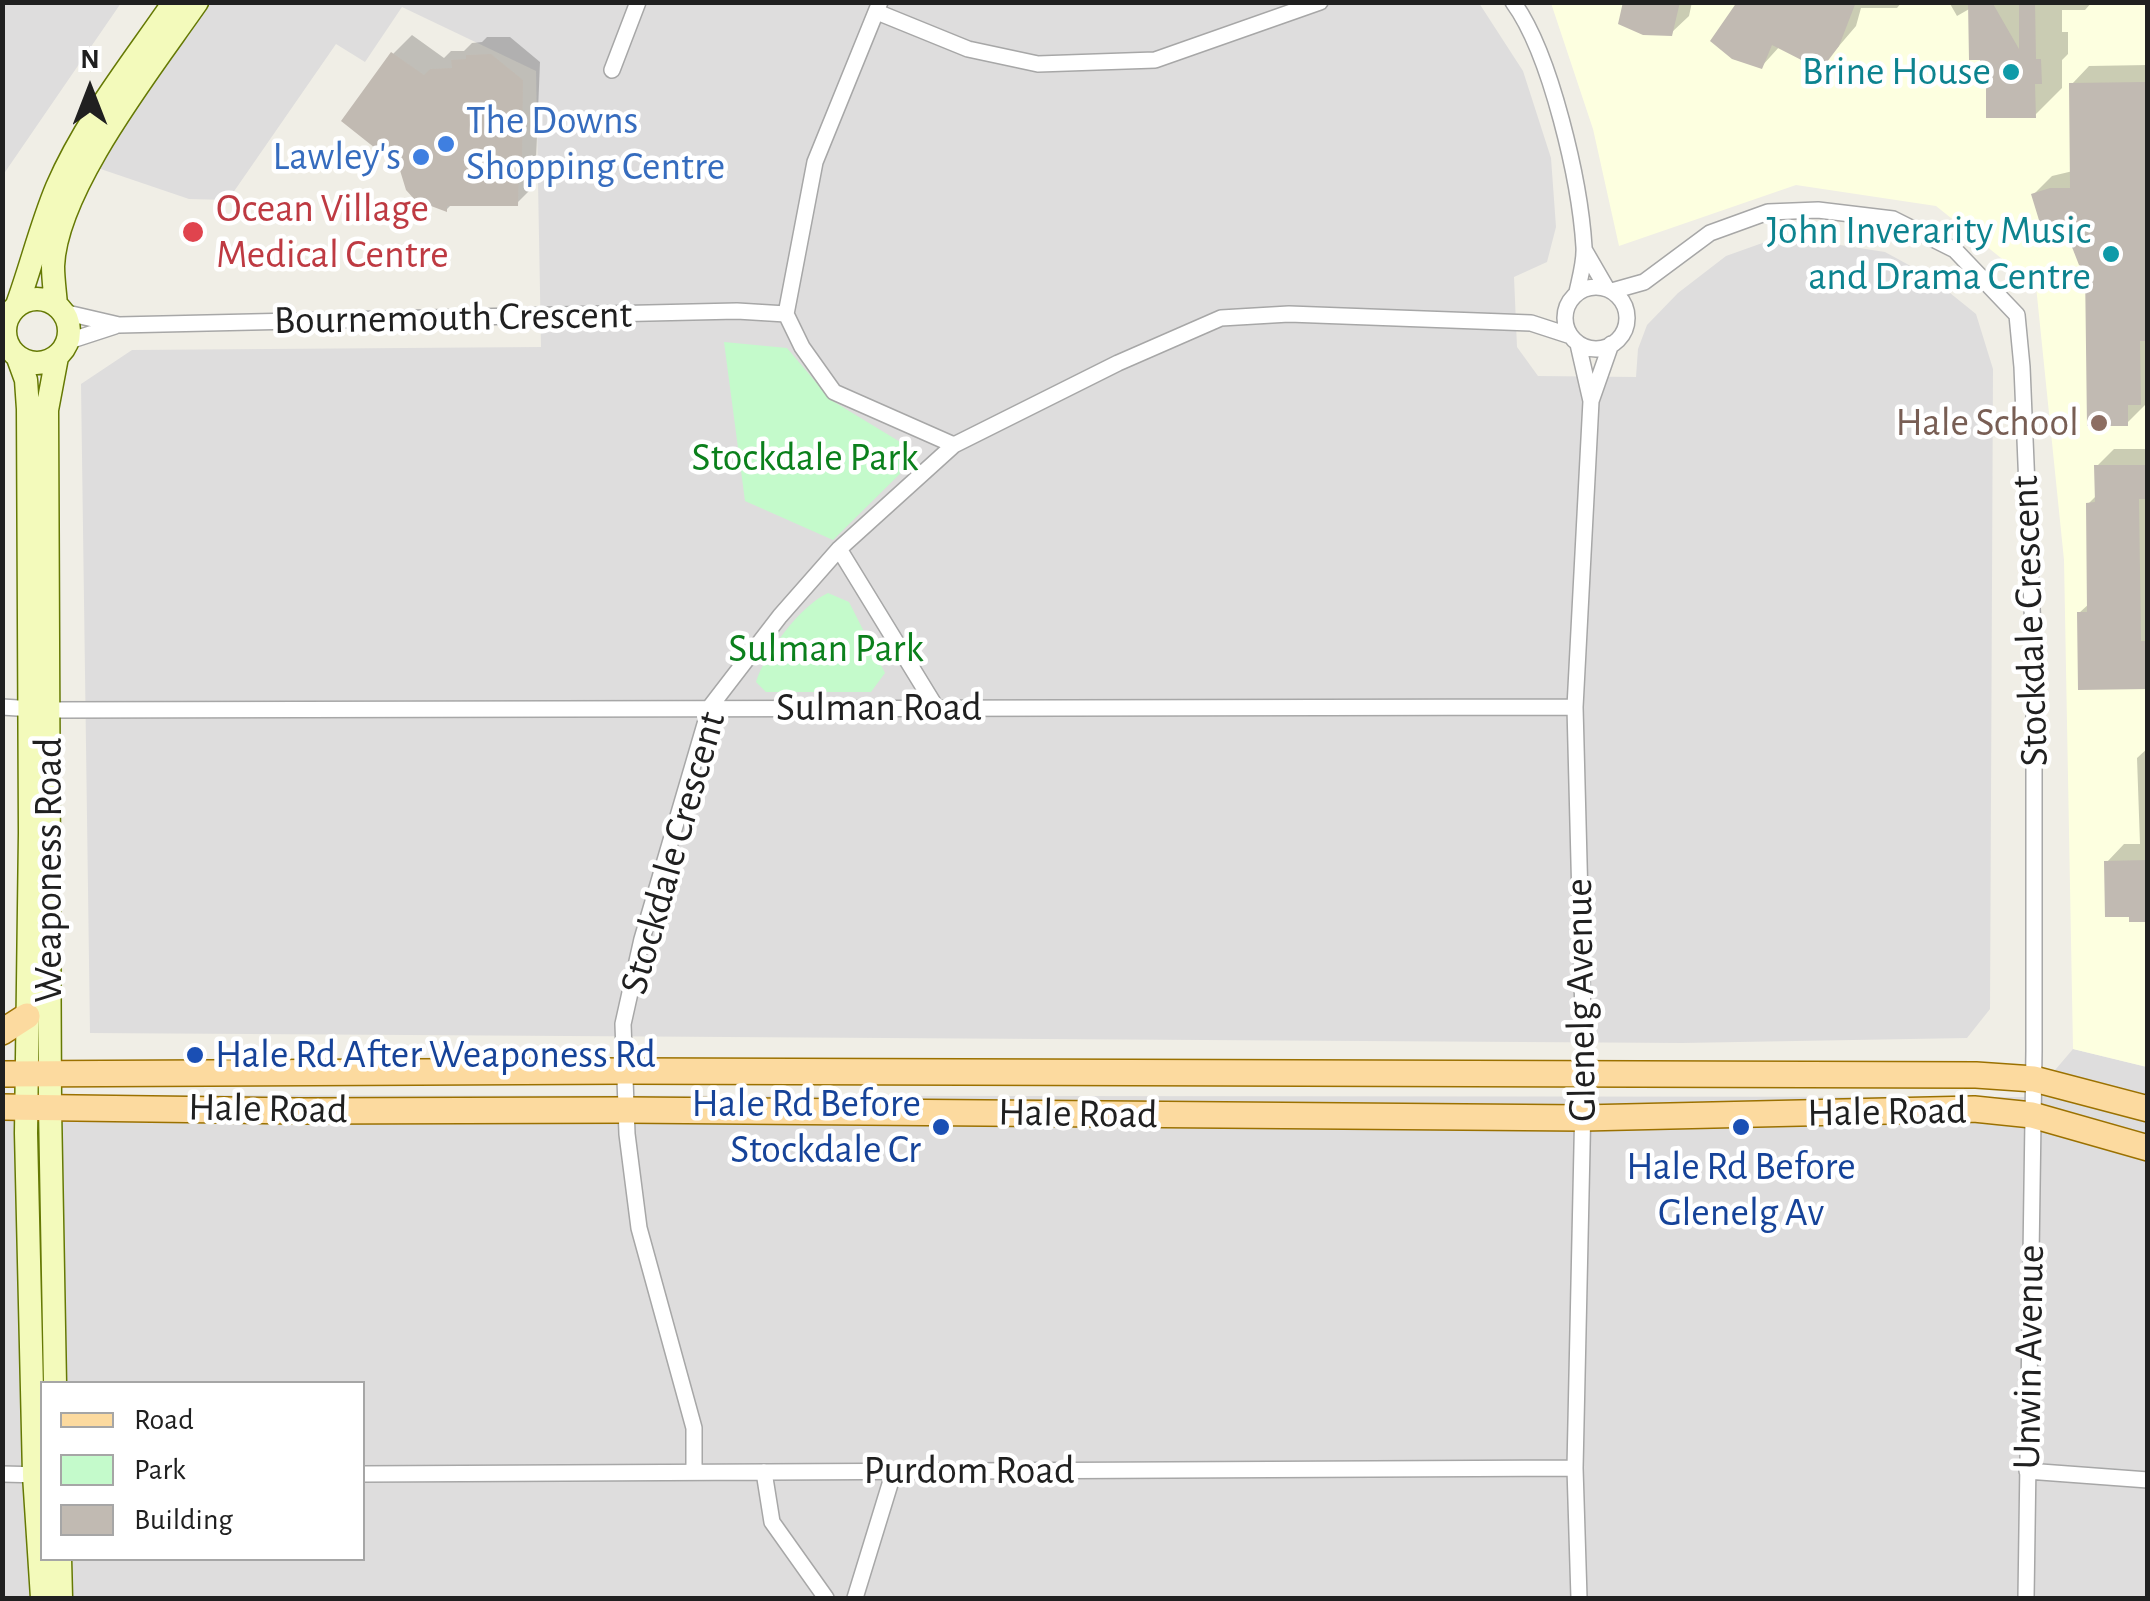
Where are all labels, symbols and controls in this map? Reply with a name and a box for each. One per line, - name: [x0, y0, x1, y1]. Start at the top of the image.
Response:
- north arrow: [40, 40, 140, 140]
- text: N: [80, 46, 100, 74]
- place label: Brine House: [1802, 48, 1991, 96]
- marker: Brine House: [2000, 61, 2022, 83]
- place label: The Downs Shopping Centre: [466, 97, 725, 191]
- place label: Lawley's: [273, 133, 401, 181]
- marker: The Downs Shopping Centre: [435, 133, 457, 155]
- marker: Lawley's: [410, 146, 432, 168]
- place label: Ocean Village Medical Centre: [216, 185, 449, 279]
- place label: John Inverarity Music and Drama Centre: [1766, 207, 2091, 301]
- marker: Ocean Village Medical Centre: [180, 219, 206, 245]
- marker: John Inverarity Music and Drama Centre: [2100, 243, 2122, 265]
- street label: Bournemouth Crescent: [273, 291, 633, 345]
- place label: Hale School: [1896, 399, 2079, 447]
- marker: Hale School: [2088, 412, 2110, 434]
- park label: Stockdale Park: [692, 434, 918, 482]
- street label: Stockdale Crescent: [2001, 475, 2059, 767]
- park label: Sulman Park: [728, 625, 924, 673]
- street label: Sulman Road: [776, 684, 982, 732]
- street label: Stockdale Crescent: [610, 706, 736, 1000]
- street label: Weaponess Road: [25, 737, 73, 1003]
- street label: Glenelg Avenue: [1555, 878, 1607, 1122]
- place label: Hale Rd After Weaponess Rd: [215, 1031, 656, 1079]
- marker: Hale Rd After Weaponess Rd: [184, 1044, 206, 1066]
- place label: Hale Rd Before Stockdale Cr: [691, 1080, 921, 1174]
- street label: Hale Road: [188, 1084, 348, 1134]
- street label: Hale Road: [1807, 1087, 1967, 1137]
- street label: Hale Road: [998, 1089, 1158, 1139]
- marker: Hale Rd Before Stockdale Cr: [930, 1116, 952, 1138]
- marker: Hale Rd Before Glenelg Av: [1730, 1116, 1752, 1138]
- place label: Hale Rd Before Glenelg Av: [1626, 1143, 1856, 1237]
- street label: Unwin Avenue: [2003, 1244, 2055, 1470]
- legend: [40, 1381, 365, 1561]
- text: Road: [134, 1405, 194, 1435]
- street label: Purdom Road: [863, 1447, 1075, 1495]
- text: Park: [134, 1455, 186, 1485]
- text: Building: [134, 1505, 233, 1535]

